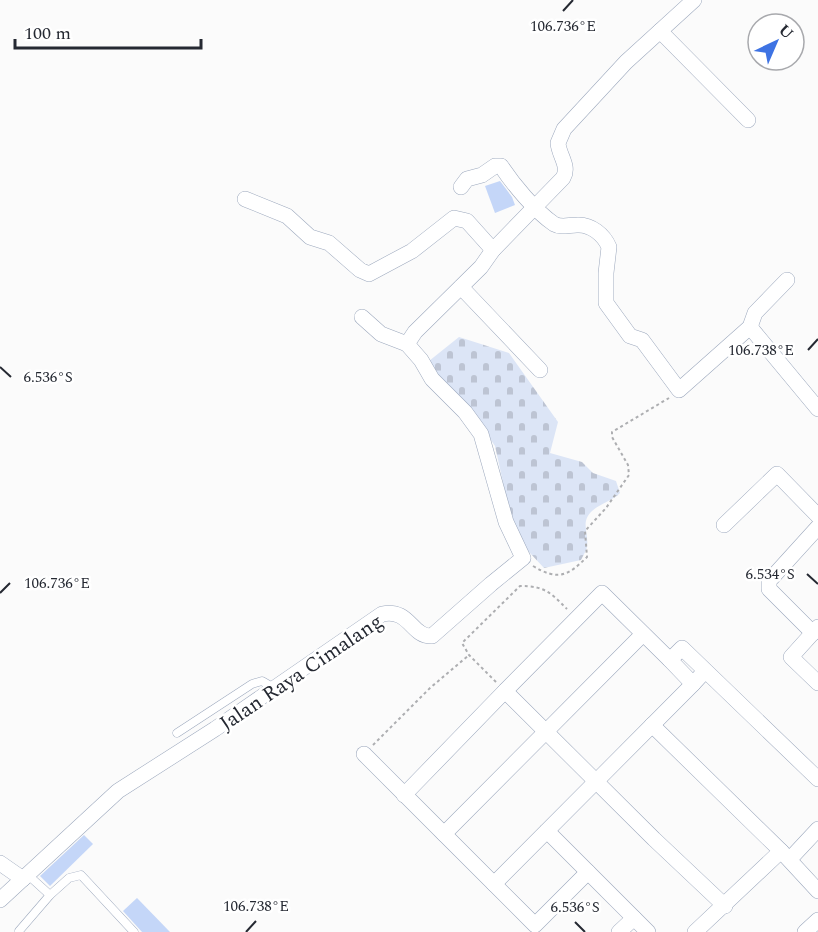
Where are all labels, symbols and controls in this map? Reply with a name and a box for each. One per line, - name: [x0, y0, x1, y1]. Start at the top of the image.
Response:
- scale bar: [15, 12, 201, 50]
- north arrow: [746, 12, 806, 72]
- text: 106.736°E: [530, 15, 596, 38]
- text: U: [773, 19, 799, 45]
- text: 100 m: [24, 20, 71, 47]
- text: 106.738°E: [728, 339, 794, 362]
- text: 6.536°S: [23, 366, 73, 389]
- text: 6.534°S: [745, 563, 795, 586]
- text: 106.736°E: [24, 572, 90, 595]
- street label: Jalan Raya Cimalang: [213, 606, 390, 740]
- text: 106.738°E: [223, 895, 289, 918]
- text: 6.536°S: [550, 896, 600, 919]

